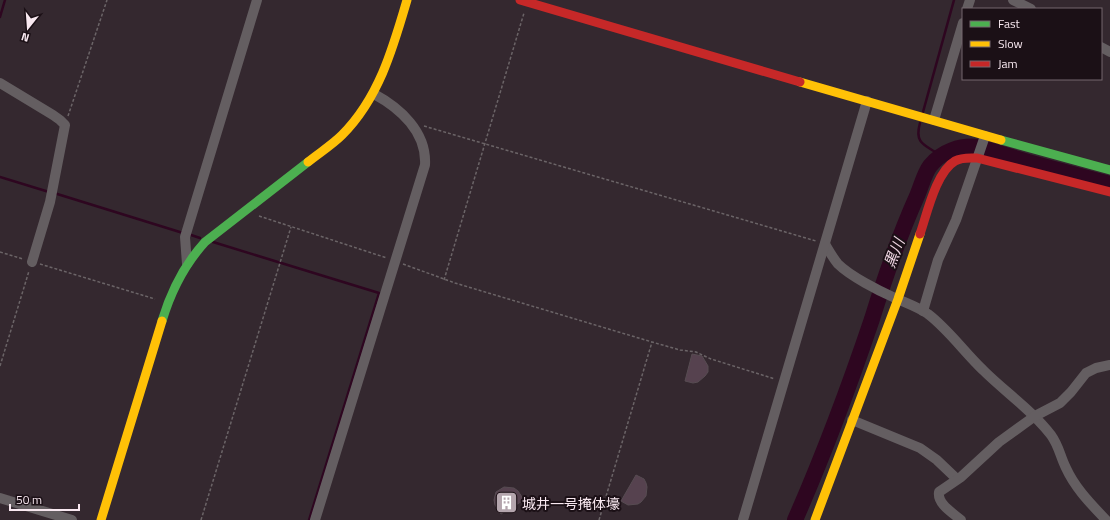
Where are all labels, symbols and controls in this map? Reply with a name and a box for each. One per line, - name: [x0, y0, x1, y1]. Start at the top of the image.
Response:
- north arrow: [8, 8, 48, 48]
- legend: [962, 8, 1102, 80]
- text: Fast: [998, 14, 1021, 33]
- text: N: [19, 29, 31, 46]
- text: Slow: [998, 34, 1023, 53]
- text: Jam: [998, 54, 1018, 73]
- water label: 黒川: [878, 233, 911, 271]
- scale bar: [10, 486, 79, 512]
- text: 50 m: [16, 490, 42, 509]
- building icon: 城井一号掩体壕: [494, 490, 520, 516]
- place label: 城井一号掩体壕: [522, 493, 620, 514]

